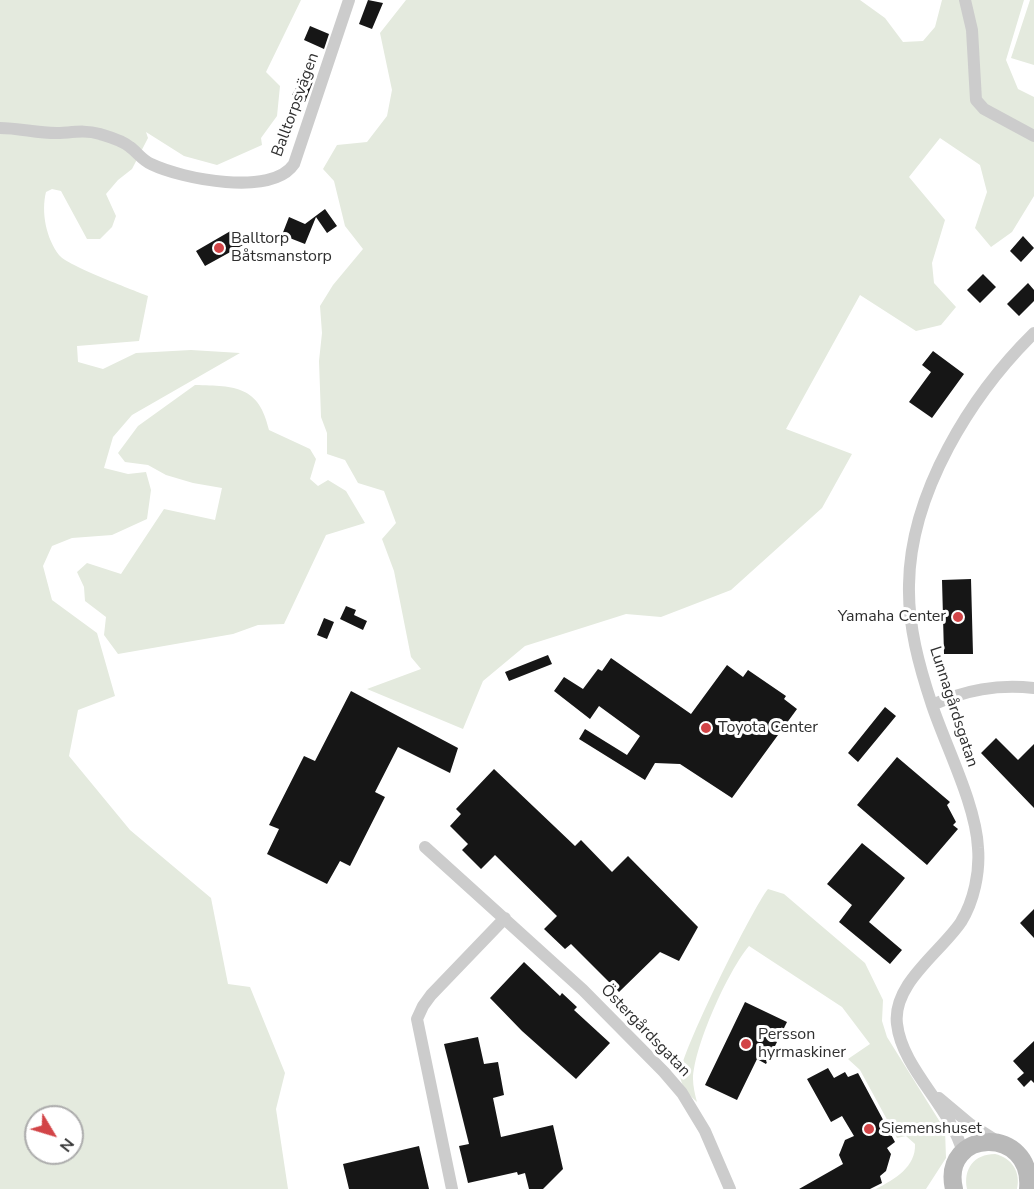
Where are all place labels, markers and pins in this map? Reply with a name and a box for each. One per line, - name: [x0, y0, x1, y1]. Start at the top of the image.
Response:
- place label: Balltorp Båtsmanstorp: [231, 229, 332, 267]
- marker: Balltorp Båtsmanstorp: [212, 241, 226, 255]
- place label: Yamaha Center: [838, 607, 946, 627]
- marker: Yamaha Center: [951, 610, 965, 624]
- place label: Toyota Center: [718, 718, 818, 738]
- marker: Toyota Center: [699, 721, 713, 735]
- place label: Persson hyrmaskiner: [758, 1025, 846, 1063]
- marker: Persson hyrmaskiner: [739, 1037, 753, 1051]
- place label: Siemenshuset: [881, 1119, 982, 1139]
- marker: Siemenshuset: [862, 1122, 876, 1136]

